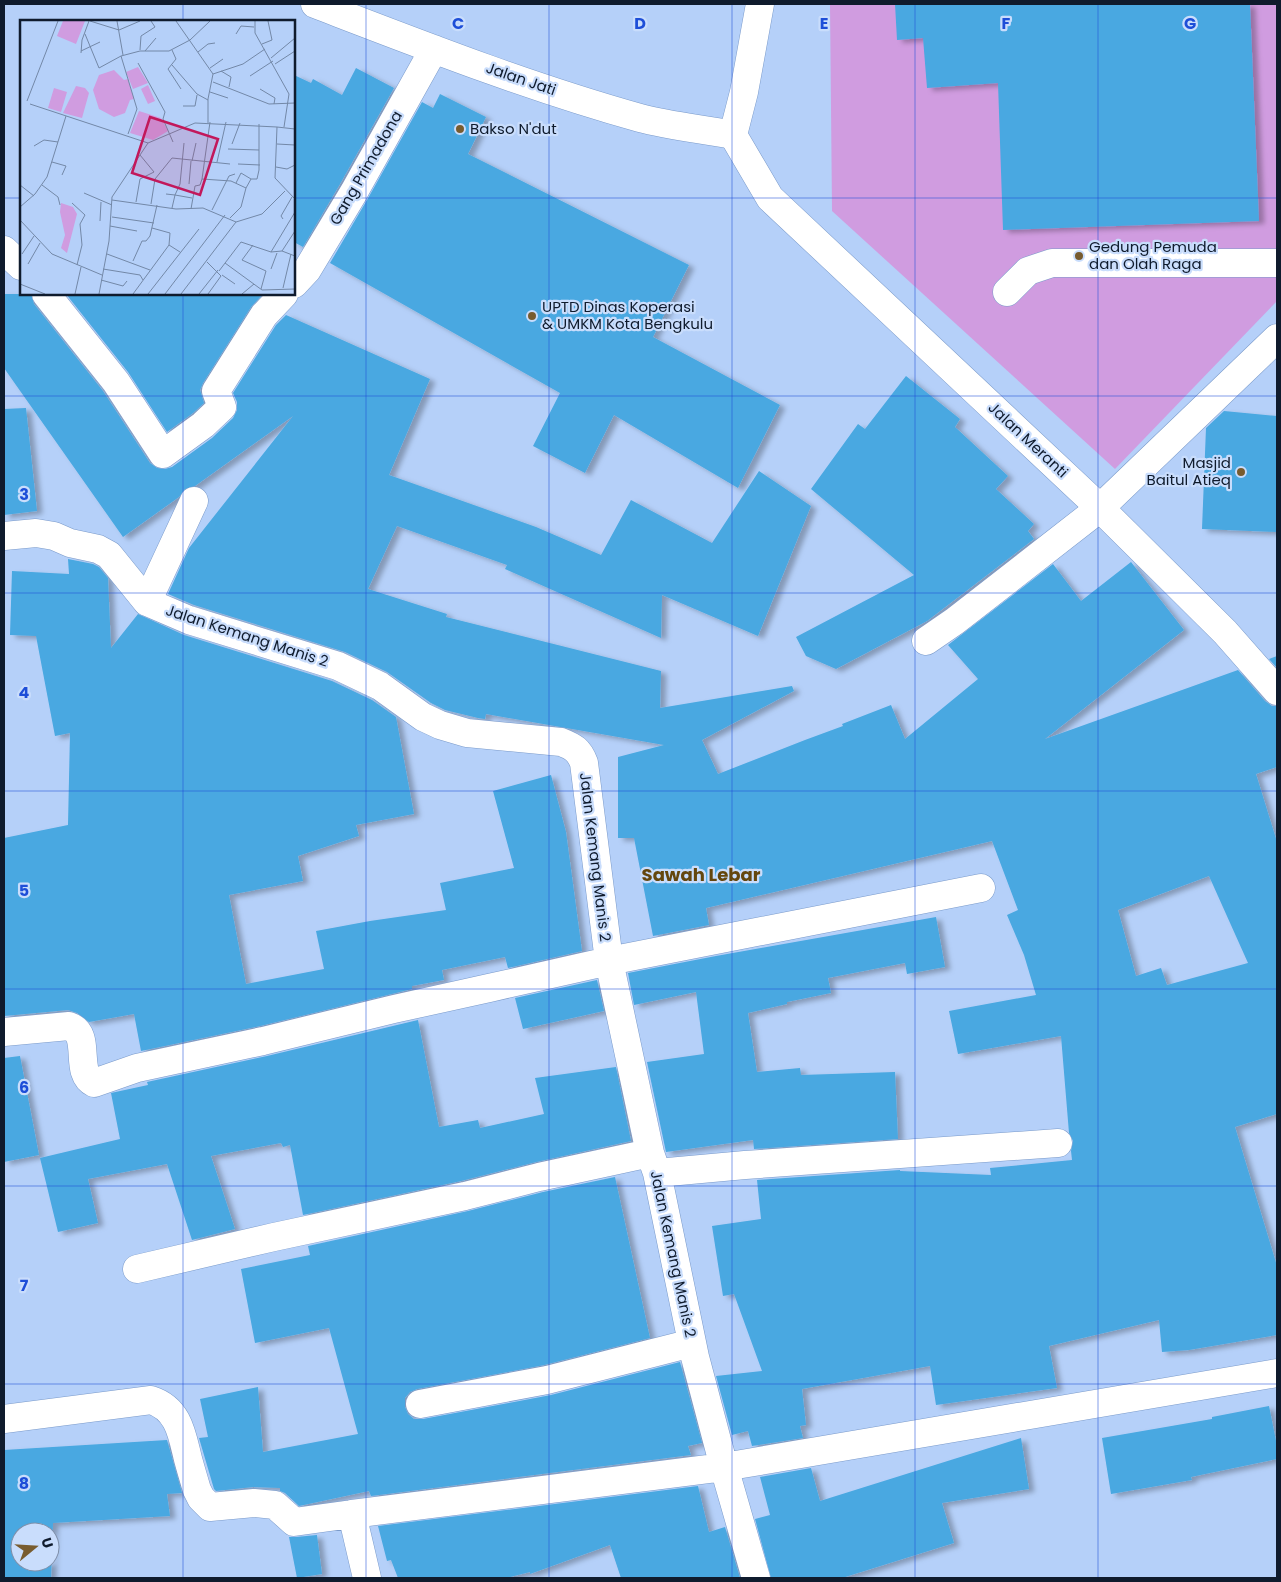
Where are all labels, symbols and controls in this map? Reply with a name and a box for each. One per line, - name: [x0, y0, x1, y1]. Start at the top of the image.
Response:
- text: C: [452, 12, 464, 35]
- text: D: [634, 12, 646, 35]
- text: E: [820, 12, 828, 35]
- text: F: [1002, 12, 1011, 35]
- text: G: [1184, 12, 1196, 35]
- inset map: [20, 20, 295, 295]
- street label: Jalan Jati: [483, 57, 559, 100]
- street label: Gang Primadona: [324, 107, 407, 229]
- place label: Bakso N'dut: [470, 118, 557, 139]
- marker: Bakso N'dut: [454, 123, 466, 135]
- place label: Gedung Pemuda dan Olah Raga: [1089, 236, 1217, 274]
- marker: Gedung Pemuda dan Olah Raga: [1073, 250, 1085, 262]
- place label: UPTD Dinas Koperasi & UMKM Kota Bengkulu: [542, 296, 713, 334]
- marker: UPTD Dinas Koperasi & UMKM Kota Bengkulu: [526, 310, 538, 322]
- street label: Jalan Meranti: [984, 397, 1073, 482]
- place label: Masjid Baitul Atieq: [1147, 452, 1231, 490]
- marker: Masjid Baitul Atieq: [1235, 466, 1247, 478]
- text: 3: [19, 483, 29, 506]
- street label: Jalan Kemang Manis 2: [163, 599, 331, 672]
- text: 4: [19, 681, 30, 704]
- street label: Jalan Kemang Manis 2: [575, 771, 616, 943]
- district label: Sawah Lebar: [642, 862, 761, 887]
- text: 5: [19, 879, 29, 902]
- text: 6: [19, 1076, 29, 1099]
- street label: Jalan Kemang Manis 2: [646, 1169, 701, 1339]
- text: 7: [20, 1274, 29, 1297]
- text: 8: [19, 1472, 29, 1495]
- north arrow: [10, 1522, 60, 1572]
- text: U: [36, 1535, 58, 1551]

